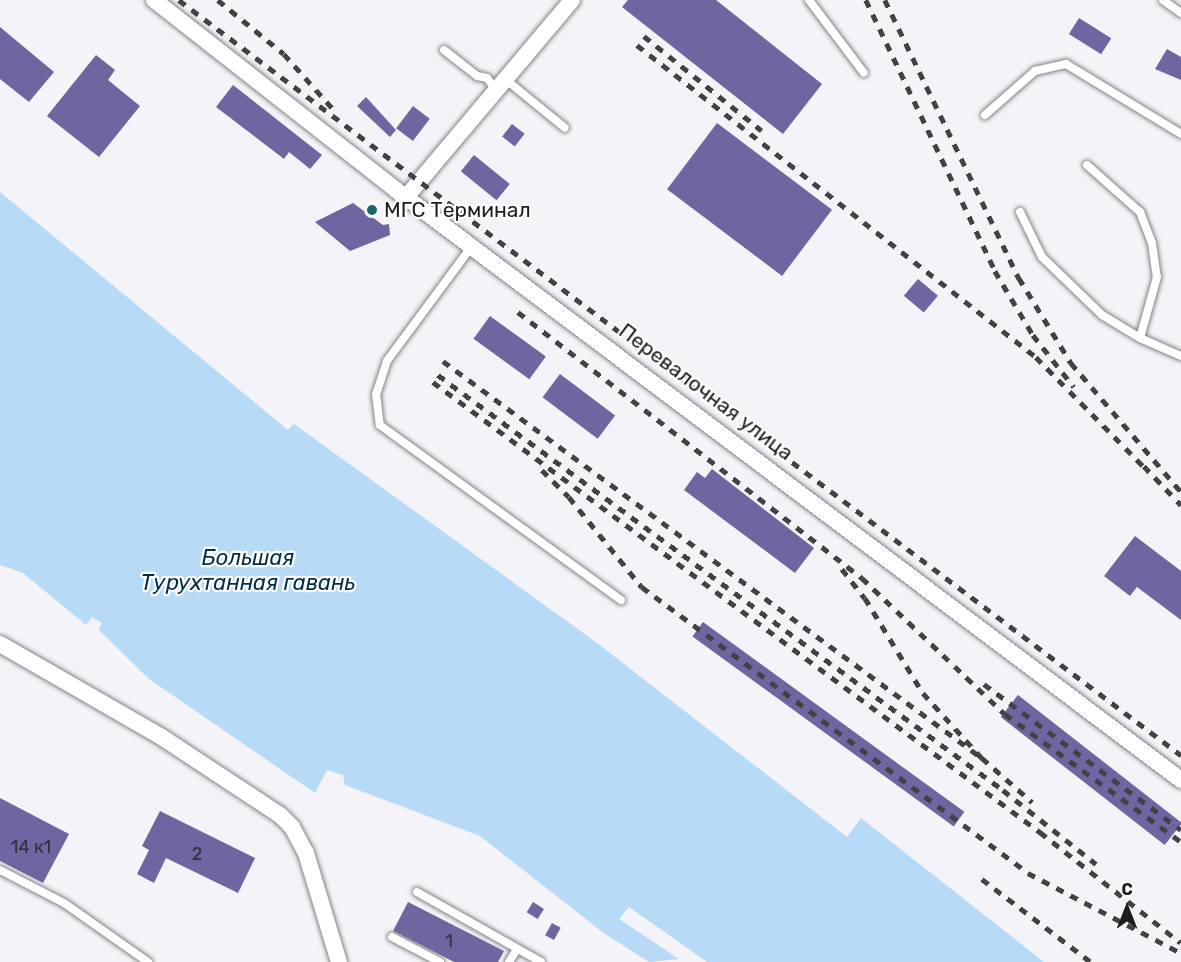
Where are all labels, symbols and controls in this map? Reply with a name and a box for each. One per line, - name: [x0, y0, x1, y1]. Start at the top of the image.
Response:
- place label: МГС Терминал: [384, 197, 531, 223]
- marker: МГС Терминал: [365, 203, 379, 217]
- street label: Перевалочная улица: [614, 318, 798, 466]
- water label: Большая Турухтанная гавань: [141, 544, 355, 596]
- house number: 14 к1: [11, 836, 51, 858]
- house number: 2: [192, 843, 202, 865]
- north arrow: [1097, 878, 1157, 938]
- text: С: [1121, 880, 1133, 899]
- house number: 1: [445, 930, 453, 952]

